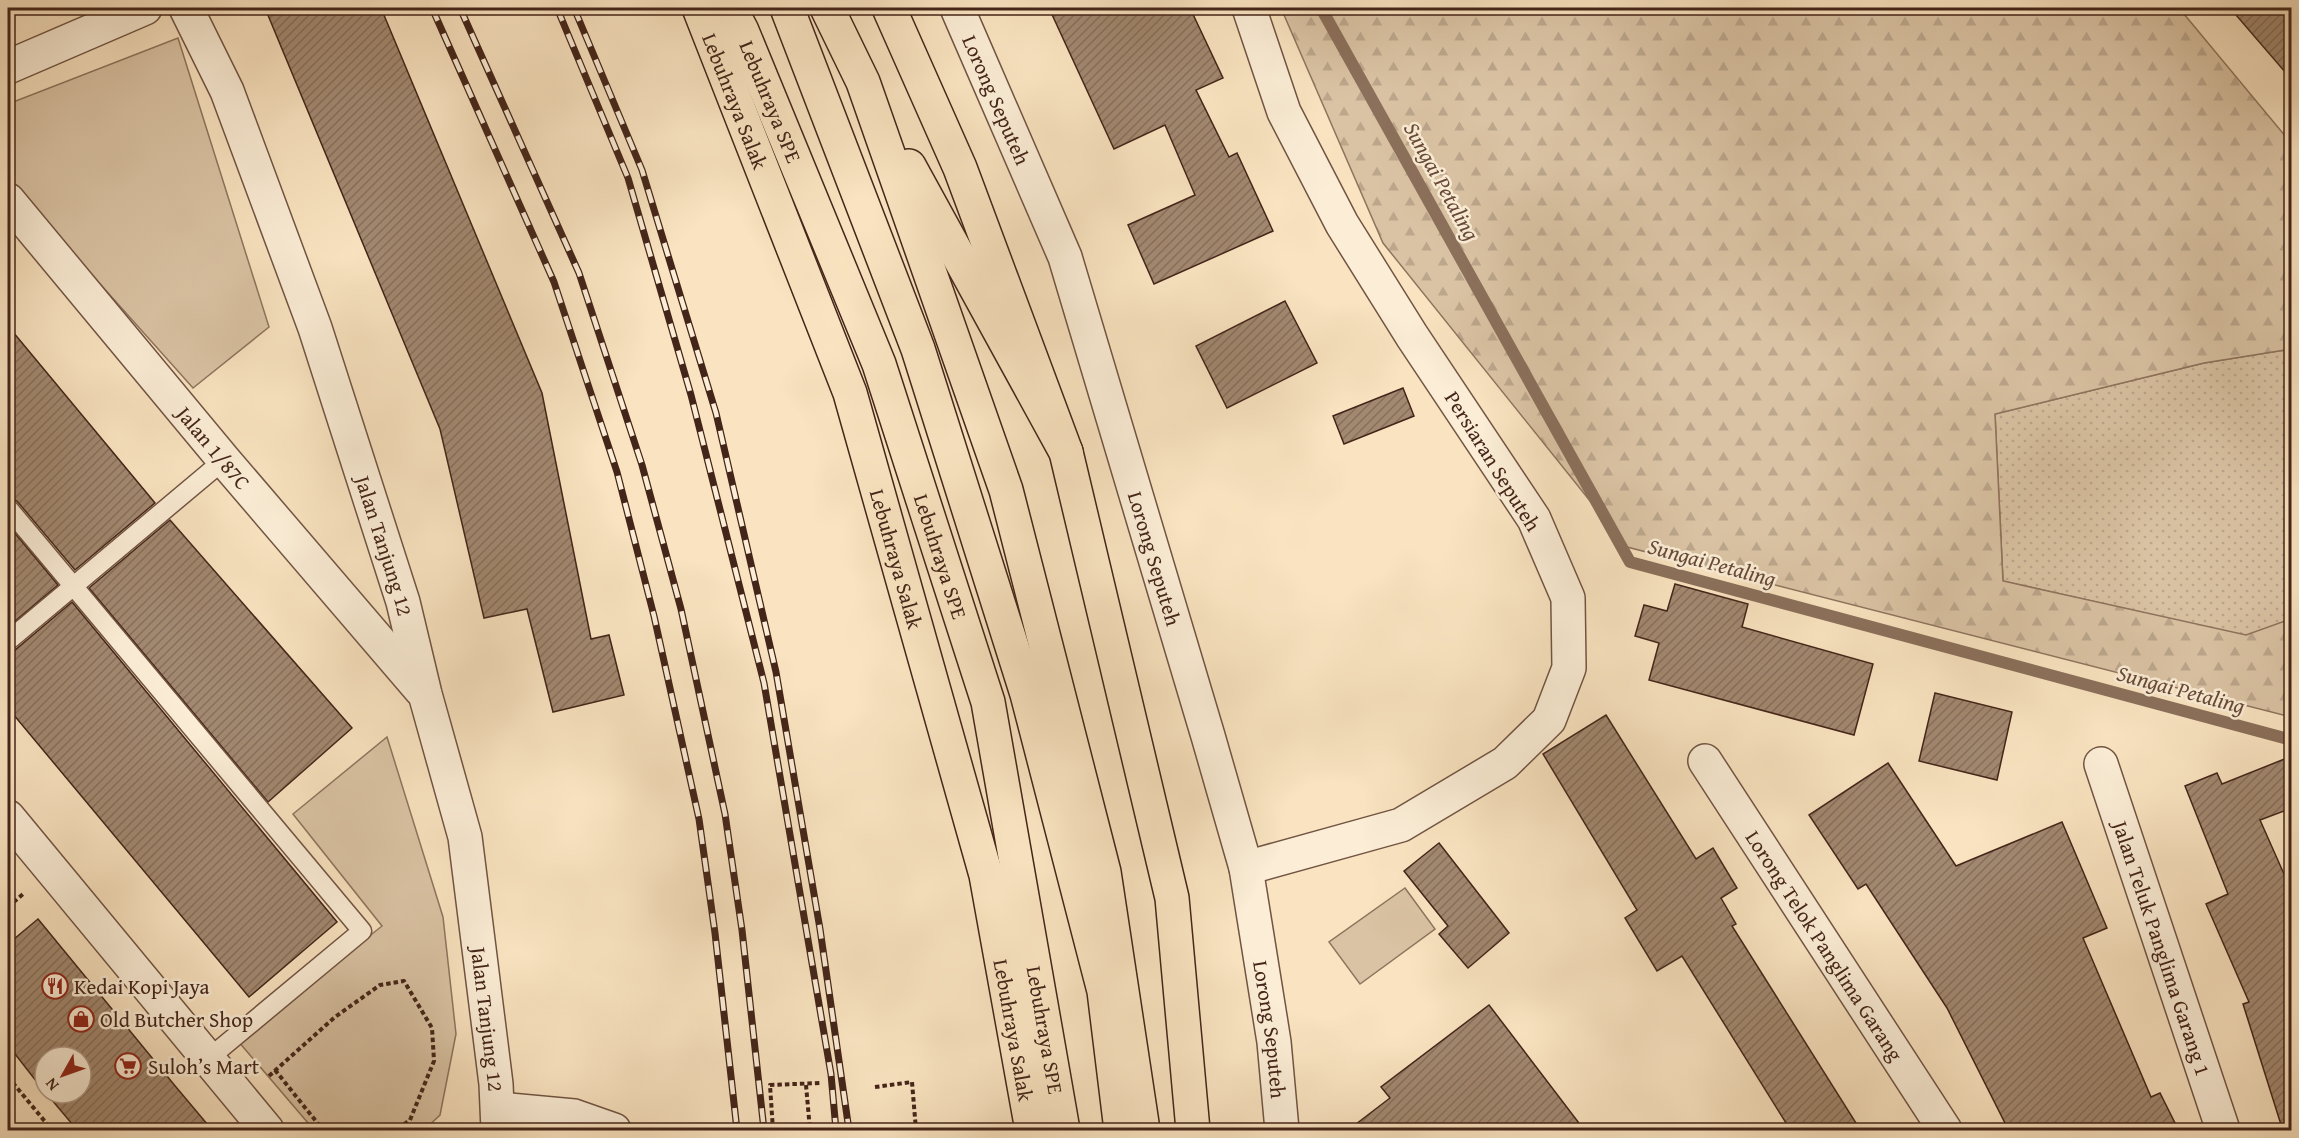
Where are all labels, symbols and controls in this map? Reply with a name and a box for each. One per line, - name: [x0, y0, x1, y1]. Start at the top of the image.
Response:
- street label: Lebuhraya Salak: [695, 28, 776, 174]
- street label: Lorong Seputeh: [955, 30, 1039, 170]
- street label: Lebuhraya SPE: [732, 36, 810, 167]
- water label: Sungai Petaling: [1396, 116, 1488, 246]
- street label: Persiaran Seputeh: [1437, 385, 1549, 537]
- street label: Jalan 1/87C: [168, 397, 258, 496]
- street label: Jalan Tanjung 12: [347, 469, 421, 619]
- street label: Lebuhraya Salak: [862, 485, 931, 633]
- street label: Lorong Seputeh: [1120, 488, 1190, 630]
- street label: Lebuhraya SPE: [906, 490, 976, 623]
- water label: Sungai Petaling: [1644, 530, 1780, 594]
- water label: Sungai Petaling: [2113, 657, 2249, 721]
- street label: Jalan Teluk Panglima Garang 1: [2104, 814, 2219, 1080]
- street label: Lorong Telok Panglima Garang: [1738, 824, 1912, 1067]
- street label: Jalan Tanjung 12: [463, 942, 512, 1092]
- street label: Lebuhraya Salak: [986, 957, 1042, 1104]
- street label: Lorong Seputeh: [1246, 958, 1295, 1100]
- street label: Lebuhraya SPE: [1019, 963, 1072, 1097]
- restaurant icon: Kedai Kopi Jaya: [40, 971, 70, 1001]
- place label: Kedai Kopi Jaya: [74, 971, 210, 1002]
- shop icon: Old Butcher Shop: [66, 1004, 96, 1034]
- place label: Old Butcher Shop: [100, 1004, 253, 1035]
- north arrow: [33, 1045, 93, 1105]
- supermarket icon: Suloh’s Mart: [113, 1051, 143, 1081]
- place label: Suloh’s Mart: [148, 1051, 260, 1082]
- text: N: [39, 1073, 64, 1096]

